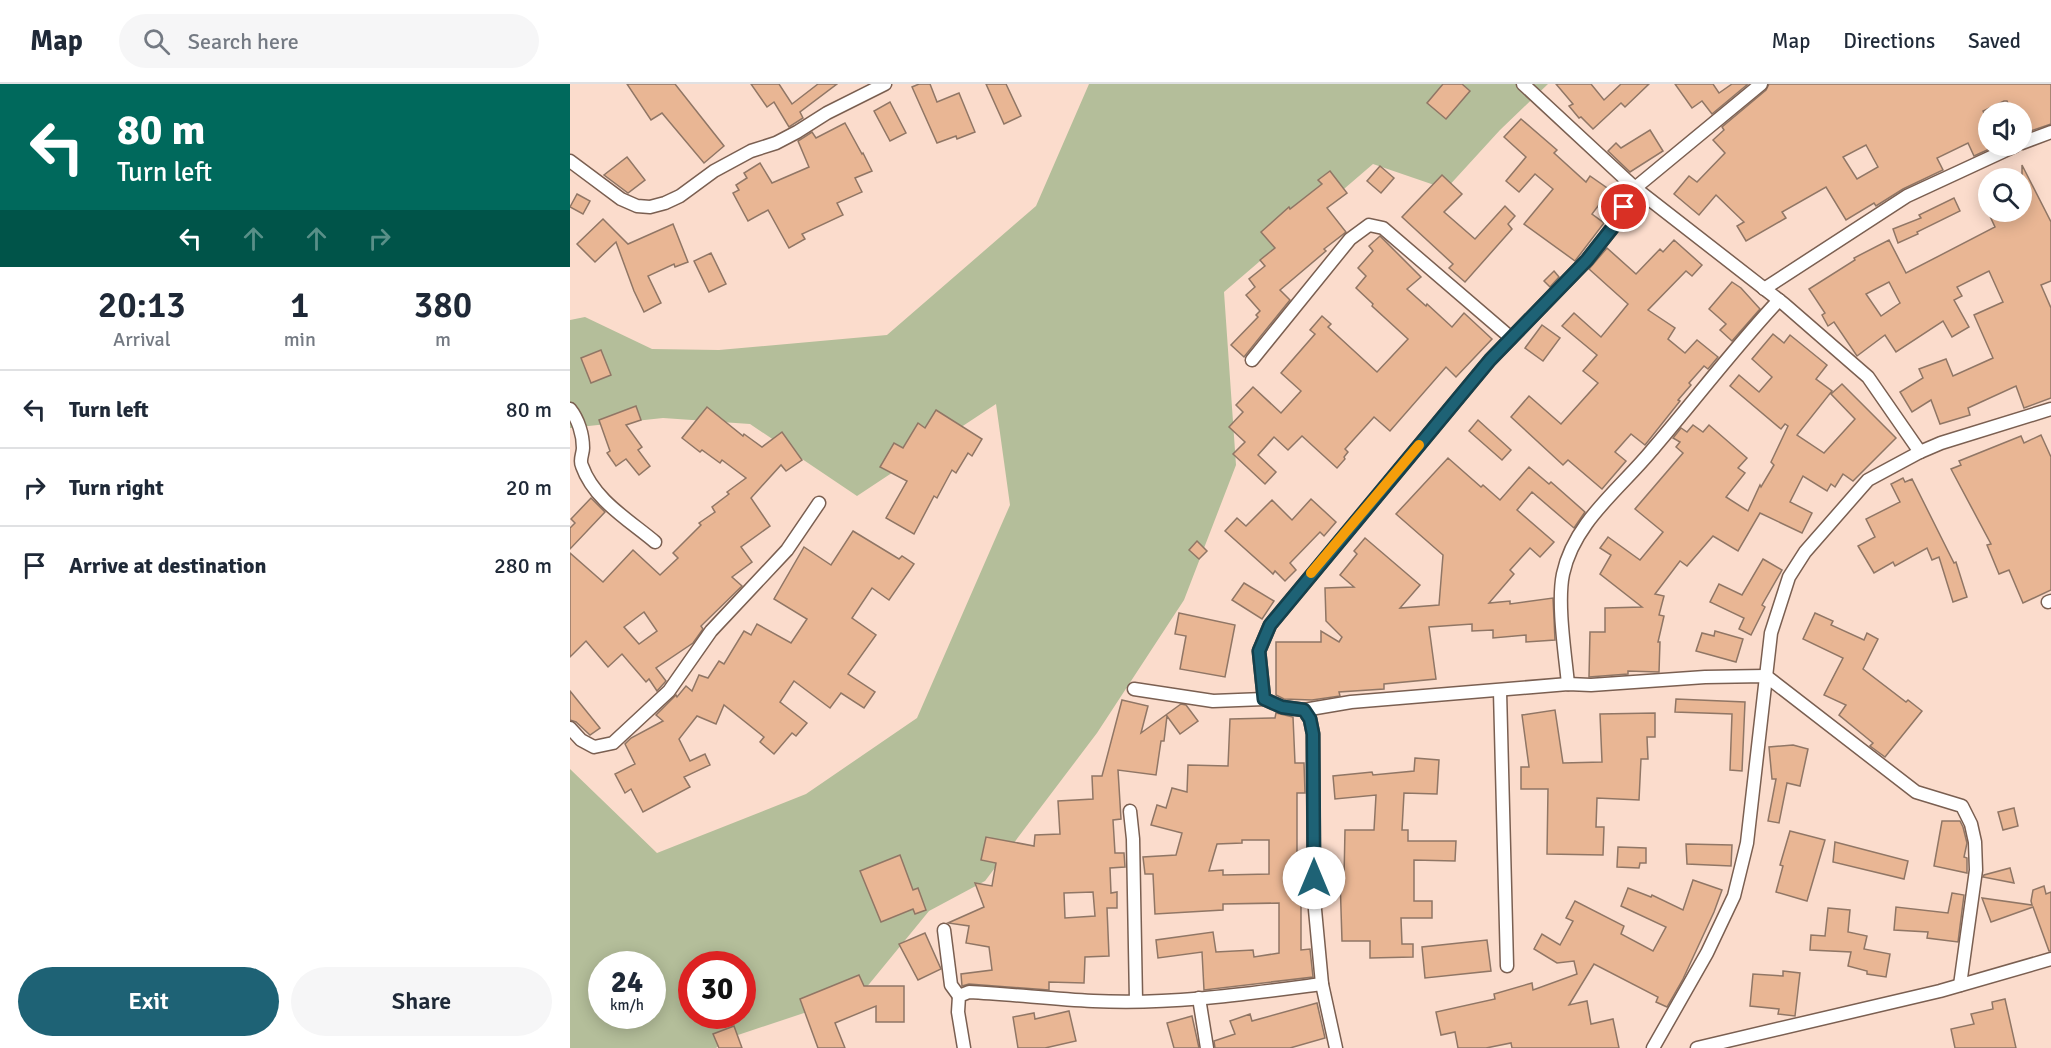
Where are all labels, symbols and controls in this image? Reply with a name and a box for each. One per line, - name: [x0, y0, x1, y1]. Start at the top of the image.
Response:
- search box: [119, 14, 539, 68]
- text: Map: [30, 24, 83, 58]
- icon: search: [140, 25, 173, 58]
- text: Search here: [188, 28, 299, 55]
- text: Map: [1772, 28, 1810, 54]
- text: Directions: [1843, 28, 1935, 54]
- text: Saved: [1968, 28, 2021, 54]
- map controls: [1978, 102, 2032, 222]
- button: sound: [1978, 102, 2032, 156]
- text: 80 m: [117, 105, 206, 156]
- icon: left: [18, 108, 96, 186]
- text: Turn left: [117, 156, 212, 189]
- button: search: [1978, 168, 2032, 222]
- pin: [1598, 181, 1649, 232]
- icon: arrive: [1607, 190, 1640, 223]
- icon: left: [174, 222, 207, 255]
- icon: ahead: [237, 222, 270, 255]
- icon: ahead: [300, 222, 333, 255]
- icon: right: [363, 222, 396, 255]
- text: 20:13: [98, 283, 186, 328]
- text: 1: [290, 283, 310, 328]
- text: 380: [414, 283, 472, 328]
- text: Arrival: [113, 327, 171, 352]
- text: min: [284, 327, 316, 352]
- text: m: [435, 327, 451, 352]
- icon: left: [18, 393, 51, 426]
- text: Turn left: [69, 396, 149, 423]
- text: 80 m: [506, 396, 552, 423]
- icon: right: [18, 471, 51, 504]
- text: Turn right: [69, 474, 164, 501]
- text: 20 m: [506, 474, 552, 501]
- icon: arrive: [18, 549, 51, 582]
- text: Arrive at destination: [69, 552, 266, 579]
- text: 280 m: [494, 552, 552, 579]
- position arrow: [1282, 846, 1346, 910]
- speed limit sign: 30: [678, 951, 756, 1029]
- text: 24: [611, 964, 643, 1001]
- button: Exit: [18, 967, 279, 1036]
- button: Share: [291, 967, 552, 1036]
- text: km/h: [610, 996, 644, 1014]

